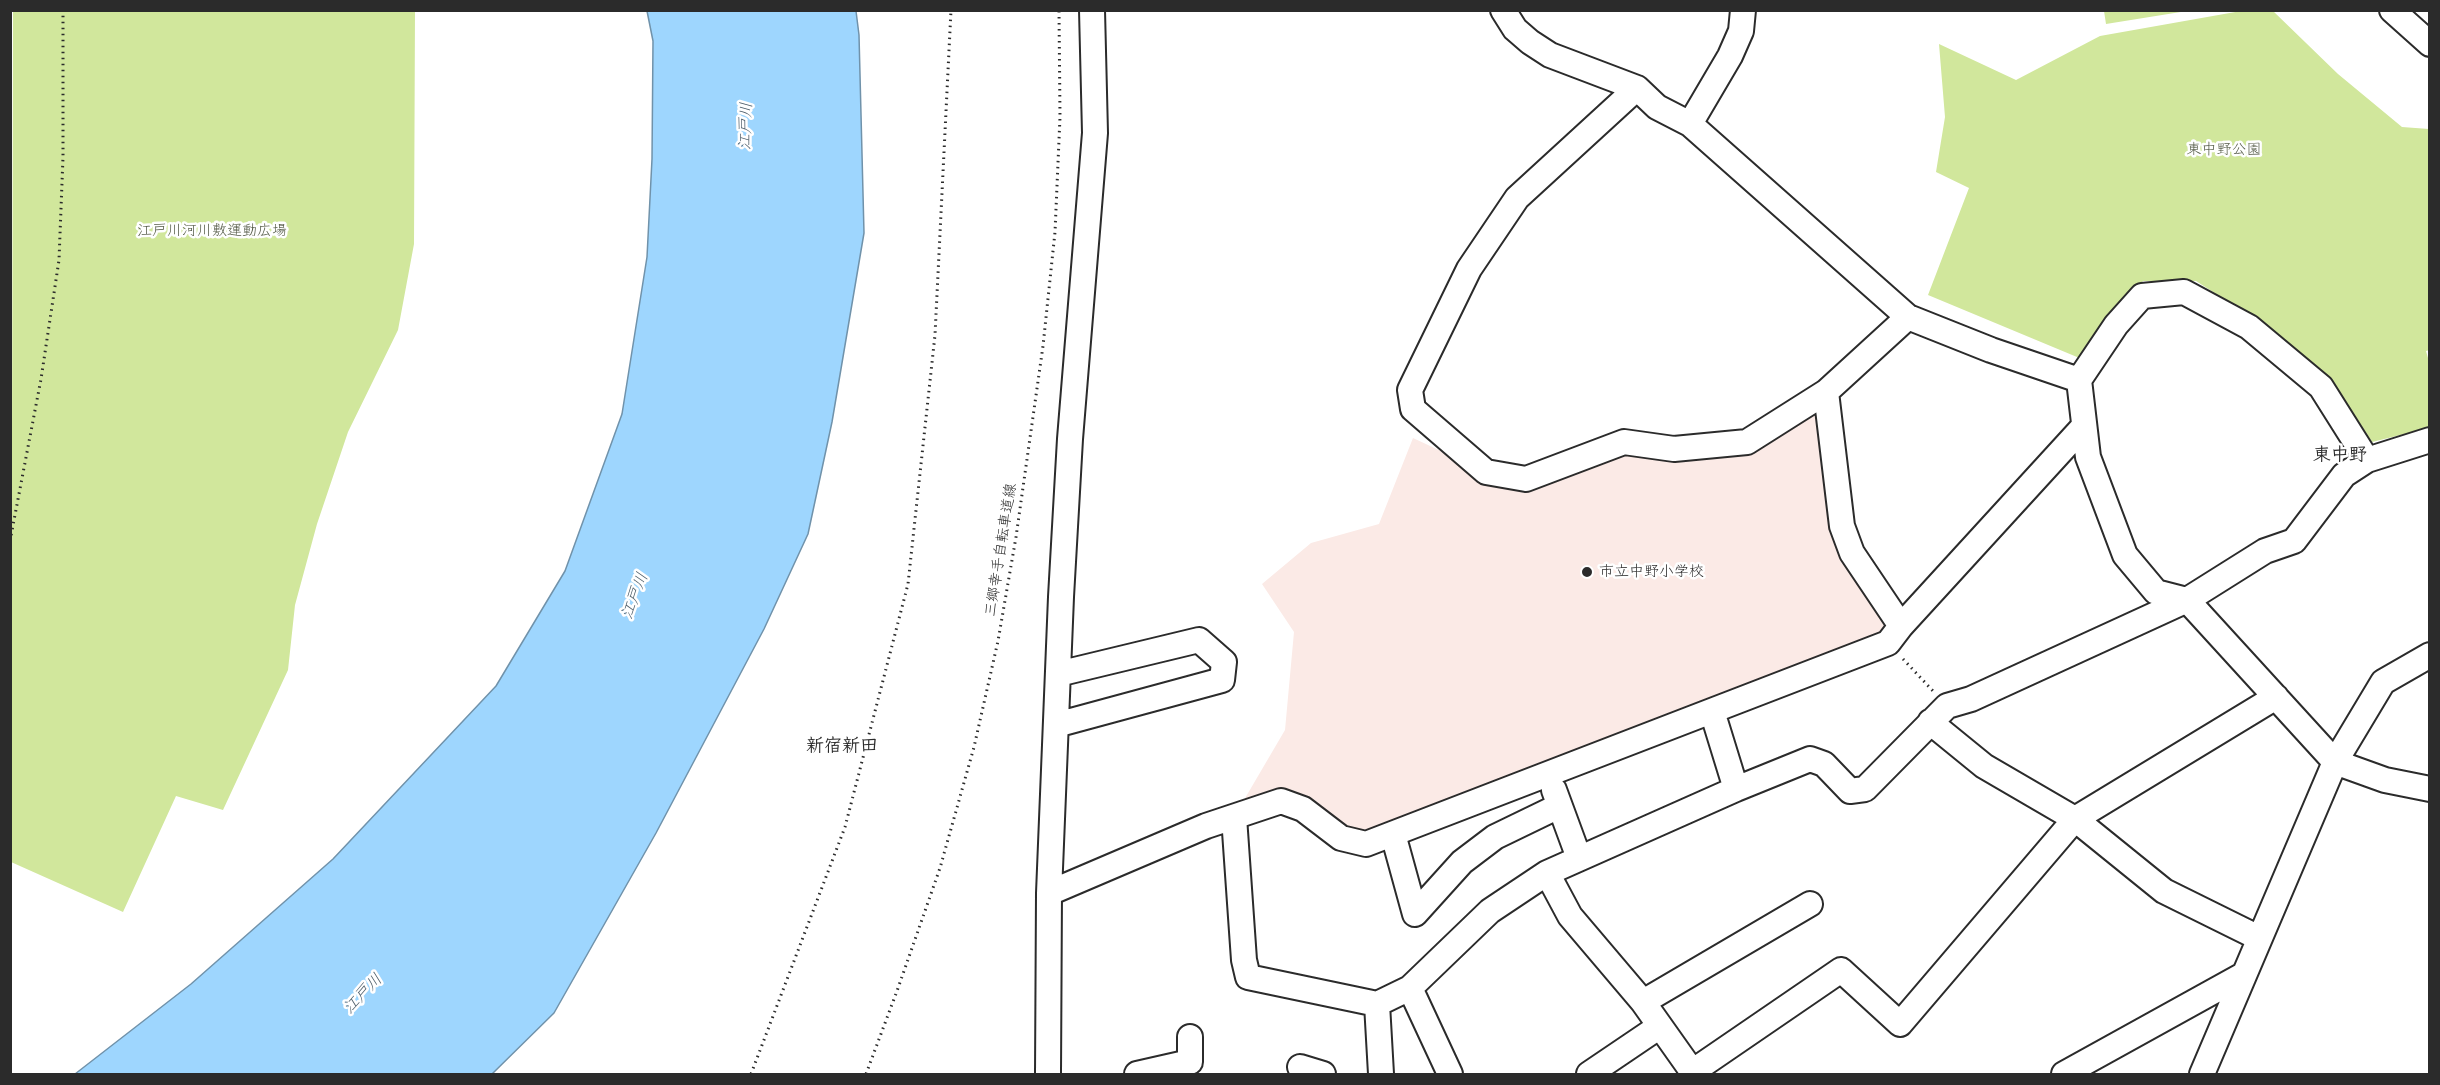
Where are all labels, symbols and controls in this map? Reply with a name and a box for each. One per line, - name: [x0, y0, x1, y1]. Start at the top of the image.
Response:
- water label: 江戸川: [736, 102, 756, 150]
- park label: 東中野公園: [2187, 141, 2261, 159]
- park label: 江戸川河川敷運動広場: [137, 222, 287, 240]
- district label: 東中野: [2313, 444, 2367, 466]
- street label: 三郷幸手自転車道線: [982, 482, 1020, 618]
- place label: 市立中野小学校: [1599, 563, 1704, 581]
- marker: 市立中野小学校: [1580, 565, 1594, 579]
- water label: 江戸川: [617, 570, 653, 622]
- district label: 新宿新田: [806, 735, 878, 757]
- water label: 江戸川: [339, 970, 387, 1018]

